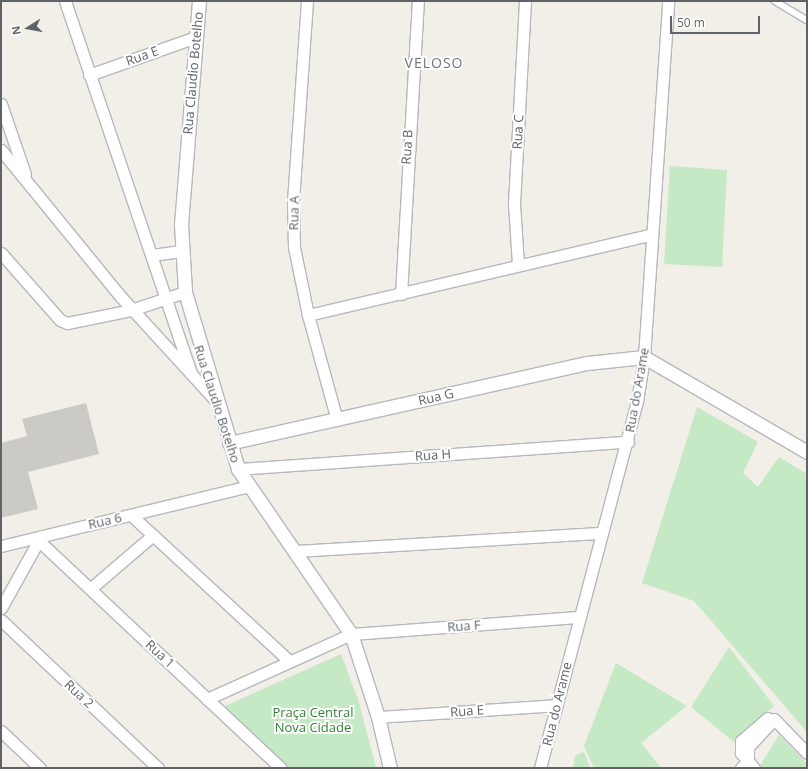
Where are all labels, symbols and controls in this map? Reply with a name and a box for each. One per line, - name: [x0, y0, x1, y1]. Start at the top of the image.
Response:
- north arrow: [8, 8, 48, 48]
- scale bar: [672, 8, 762, 34]
- street label: Rua Claudio Botelho: [180, 11, 206, 135]
- text: 50 m: [677, 14, 705, 31]
- text: N: [8, 25, 24, 36]
- street label: Rua E: [123, 43, 161, 69]
- district label: VELOSO: [405, 55, 463, 71]
- street label: Rua C: [509, 114, 527, 150]
- street label: Rua B: [398, 129, 416, 165]
- street label: Rua A: [286, 195, 302, 231]
- street label: Rua Claudio Botelho: [191, 343, 243, 465]
- street label: Rua do Arame: [622, 346, 652, 434]
- street label: Rua G: [417, 385, 455, 409]
- street label: Rua H: [414, 446, 452, 464]
- street label: Rua 6: [87, 510, 123, 532]
- street label: Rua F: [447, 617, 481, 635]
- street label: Rua 1: [142, 637, 178, 671]
- street label: Rua do Arame: [539, 660, 575, 748]
- street label: Rua 2: [61, 677, 97, 711]
- street label: Rua E: [450, 702, 484, 720]
- park label: Praça Central Nova Cidade: [272, 705, 354, 736]

